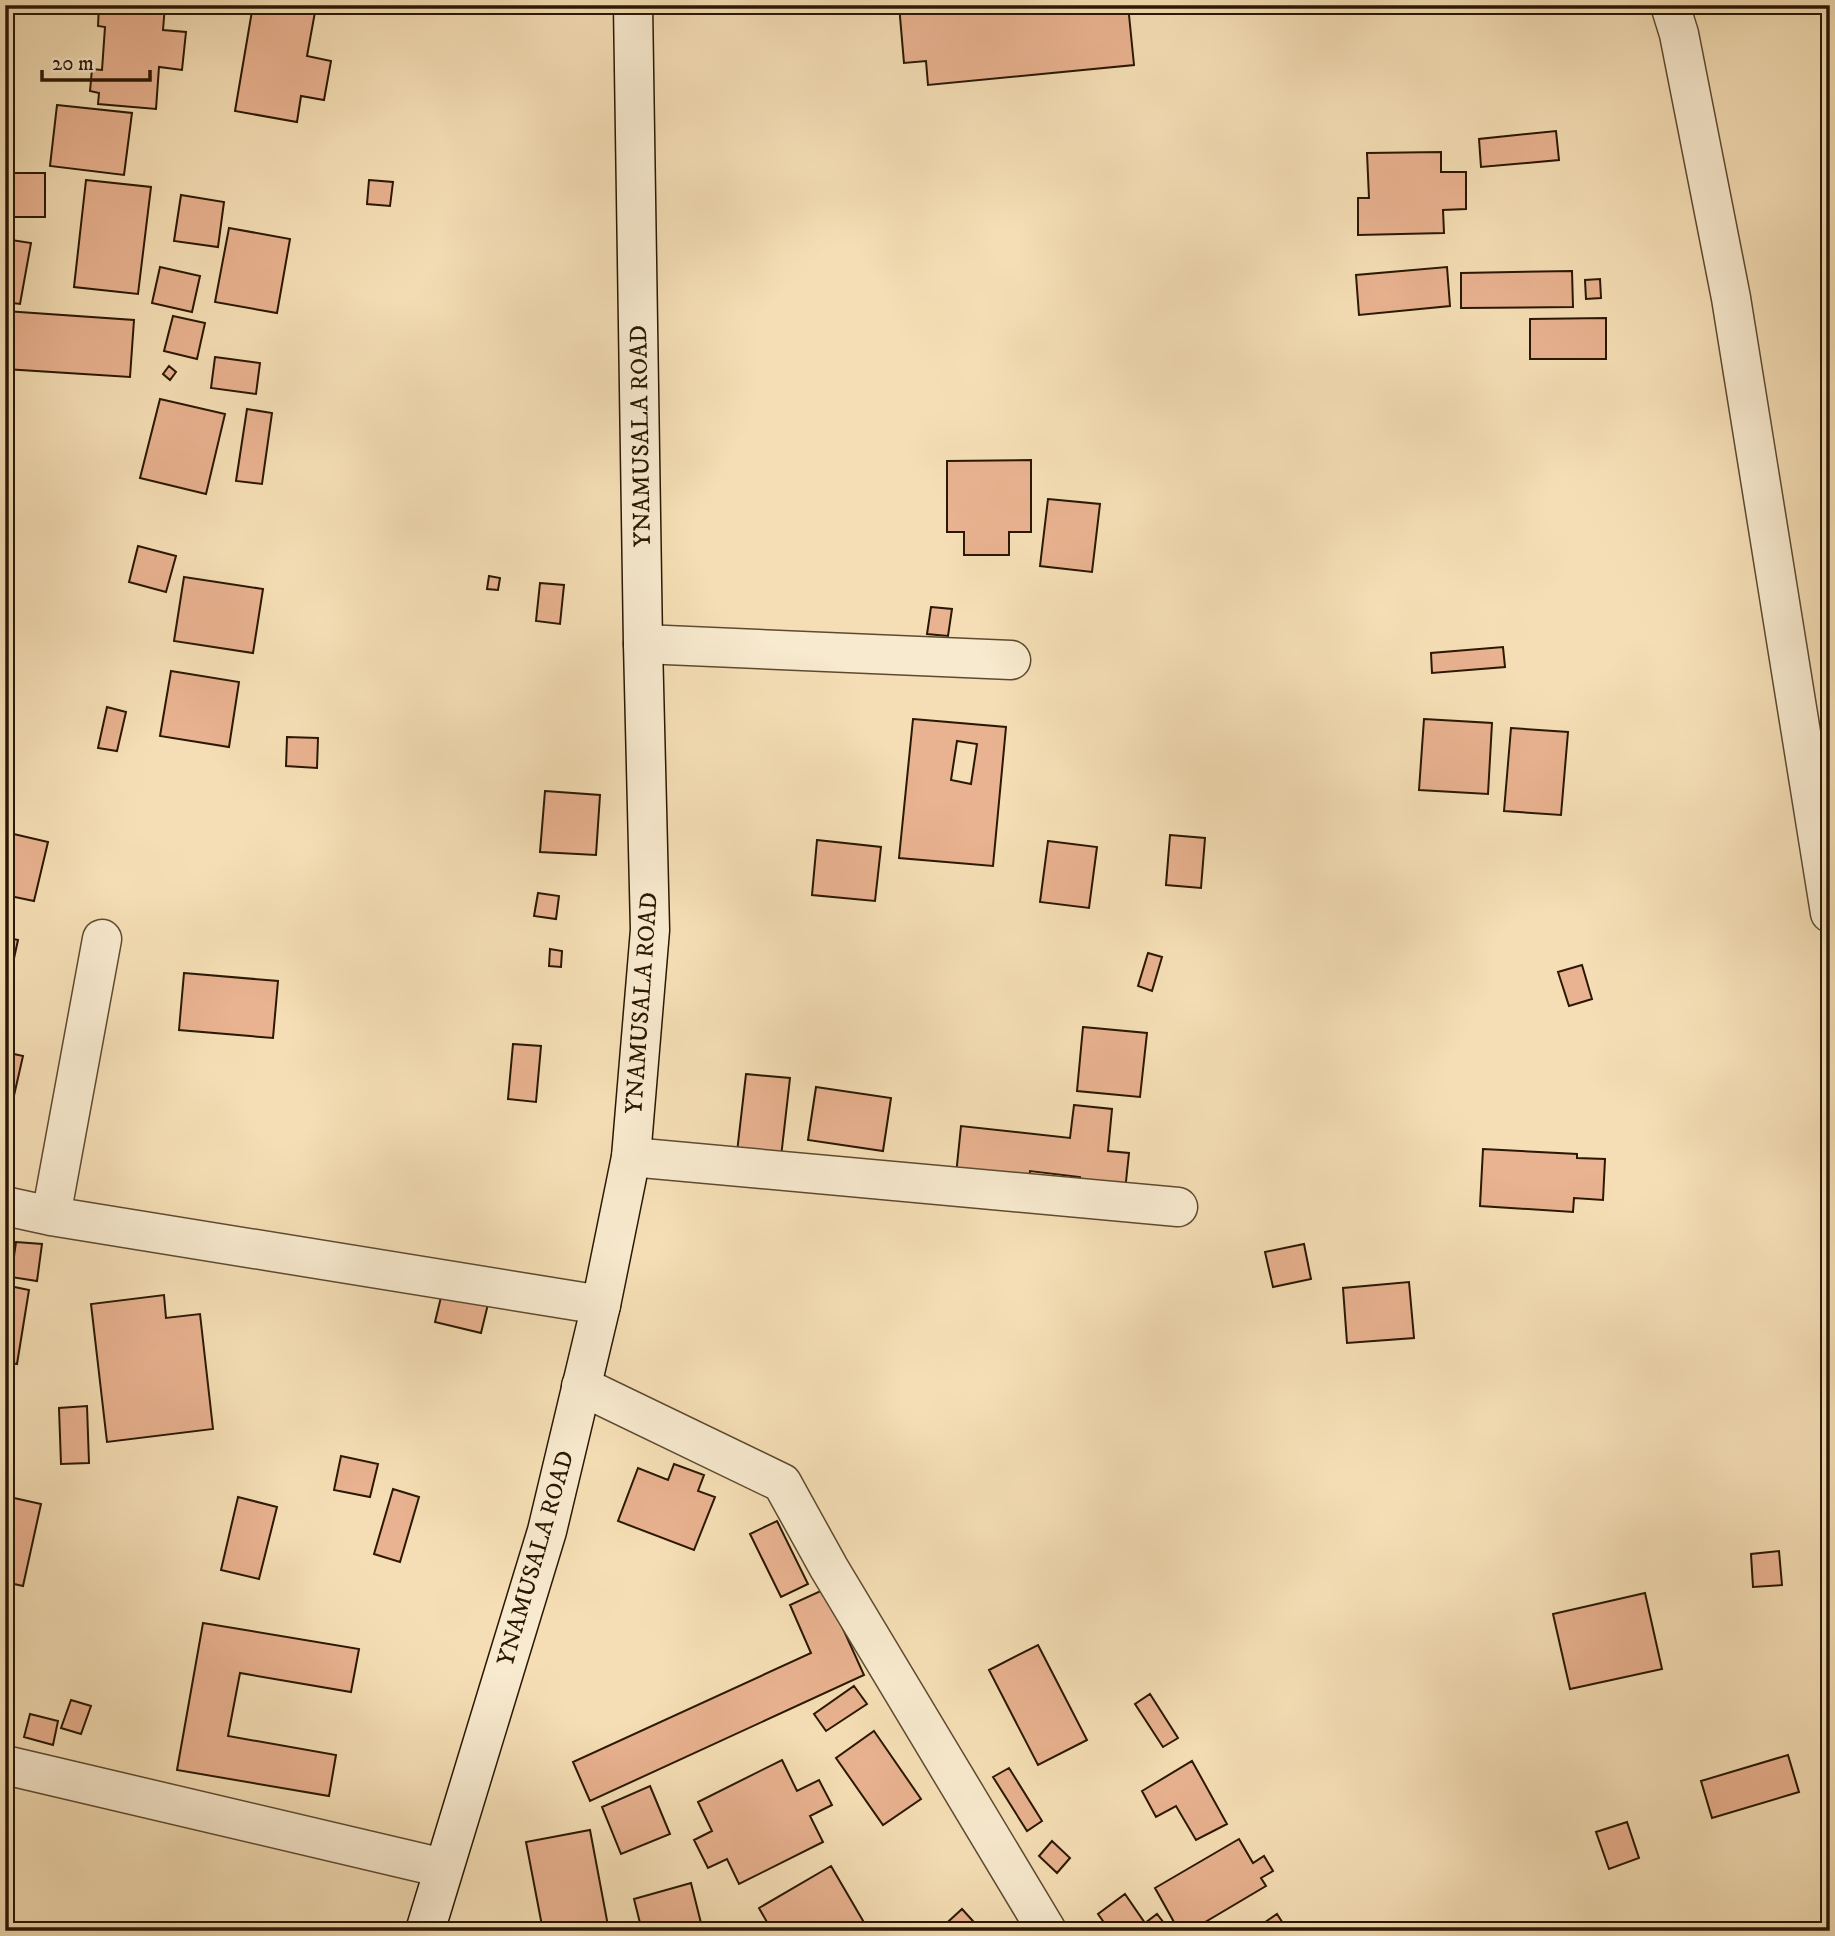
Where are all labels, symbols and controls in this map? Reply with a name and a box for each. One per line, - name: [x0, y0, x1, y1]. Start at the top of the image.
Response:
- scale bar: [42, 38, 150, 82]
- text: 20 m: [52, 51, 94, 77]
- street label: YNAMUSALA ROAD: [624, 325, 658, 547]
- street label: YNAMUSALA ROAD: [619, 891, 665, 1115]
- street label: YNAMUSALA ROAD: [491, 1447, 581, 1669]

